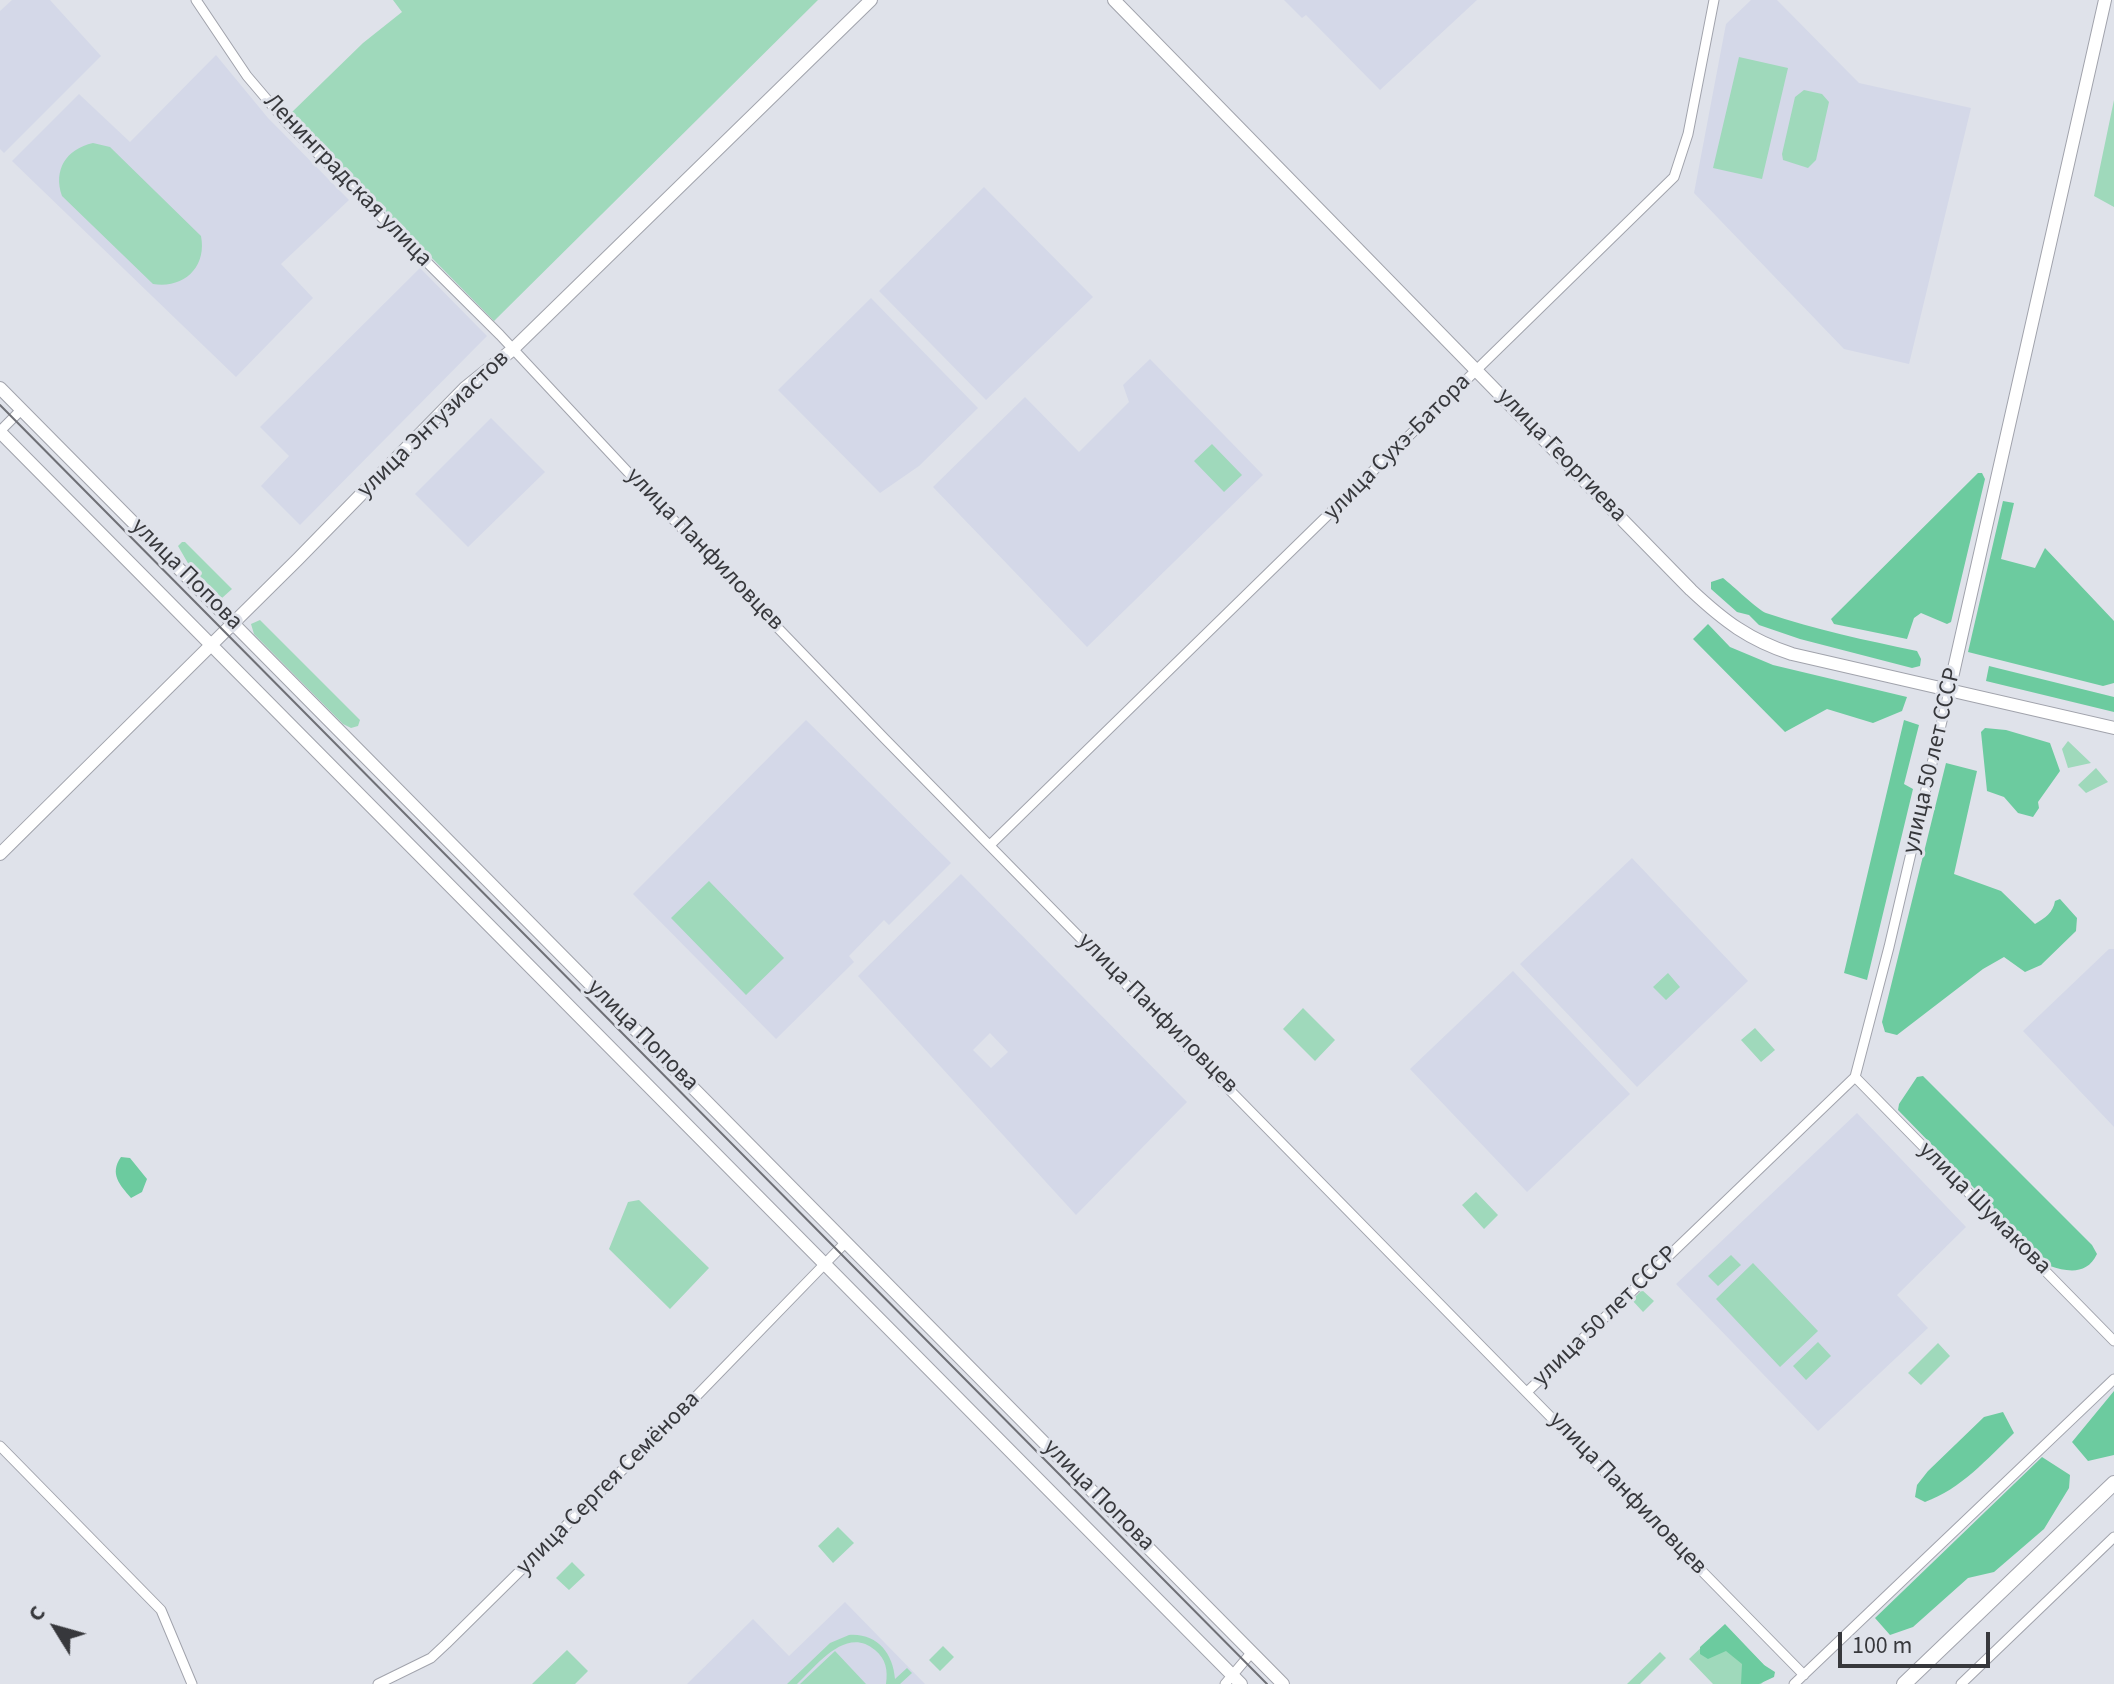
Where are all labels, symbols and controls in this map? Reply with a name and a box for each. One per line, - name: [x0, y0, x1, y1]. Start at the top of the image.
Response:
- street label: Ленинградская улица: [257, 88, 437, 274]
- street label: улица Энтузиастов: [352, 345, 516, 505]
- street label: улица Сухэ-Батора: [1319, 369, 1477, 527]
- street label: улица Георгиева: [1490, 383, 1632, 529]
- street label: улица Панфиловцев: [619, 463, 789, 637]
- street label: улица Попова: [124, 513, 248, 637]
- street label: улица 50 лет СССР: [1898, 665, 1968, 857]
- street label: улица Панфиловцев: [1071, 928, 1243, 1100]
- street label: улица Попова: [580, 974, 704, 1098]
- street label: улица Шумакова: [1912, 1137, 2056, 1281]
- street label: улица 50 лет СССР: [1528, 1241, 1684, 1393]
- street label: улица Сергея Семёнова: [511, 1386, 707, 1582]
- street label: улица Панфиловцев: [1542, 1407, 1712, 1581]
- street label: улица Попова: [1036, 1434, 1160, 1558]
- north arrow: [16, 1588, 96, 1668]
- text: С: [20, 1599, 53, 1628]
- scale bar: [1842, 1616, 1994, 1666]
- text: 100 m: [1852, 1628, 1912, 1663]

